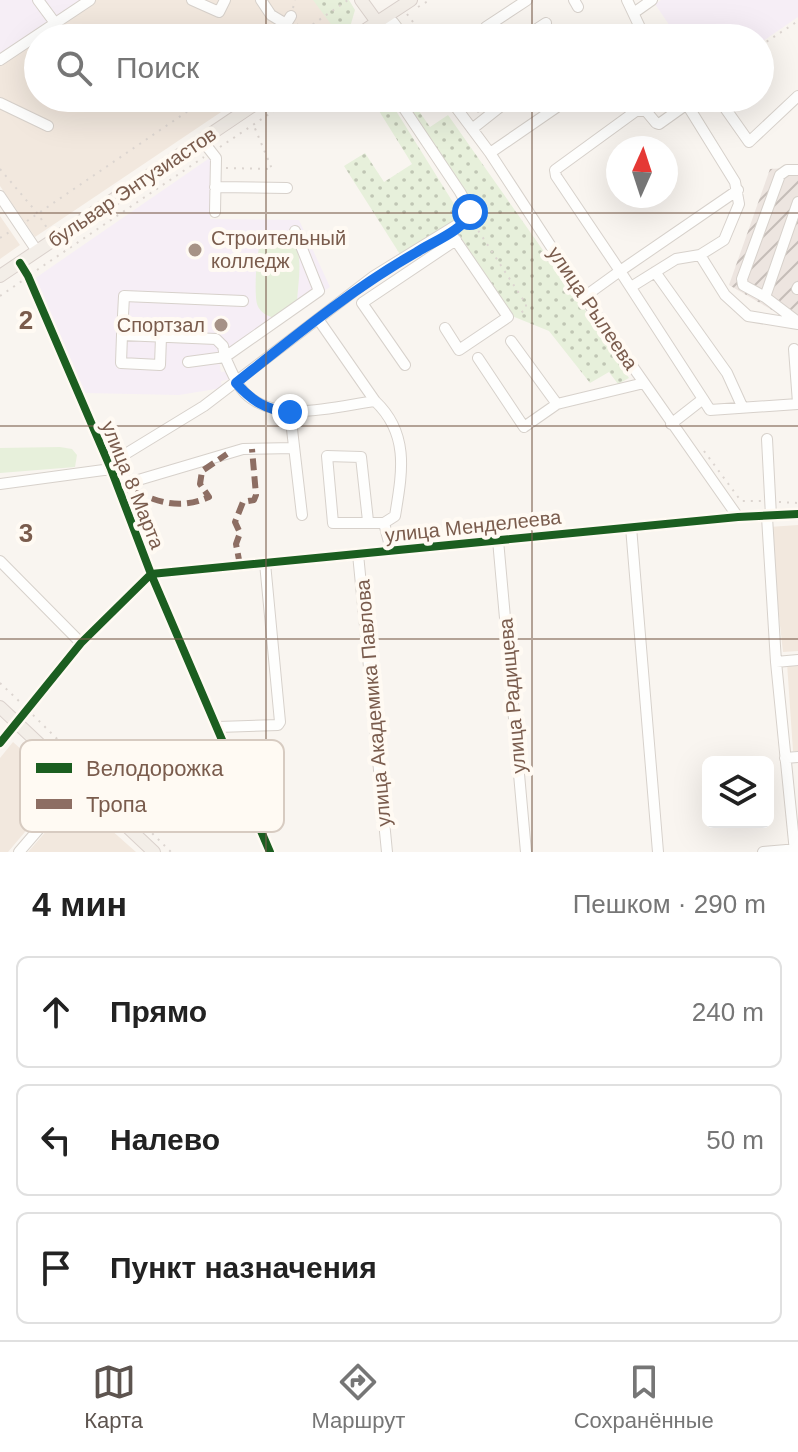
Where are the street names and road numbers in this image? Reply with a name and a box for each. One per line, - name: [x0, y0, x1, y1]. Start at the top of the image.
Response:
- street label: бульвар Энтузиастов: [44, 123, 220, 251]
- street label: улица Рылеева: [544, 242, 643, 374]
- street label: улица 8 Марта: [97, 418, 169, 553]
- street label: улица Менделеева: [384, 506, 563, 546]
- street label: улица Академика Павлова: [351, 578, 395, 827]
- street label: улица Радищева: [494, 616, 530, 775]

